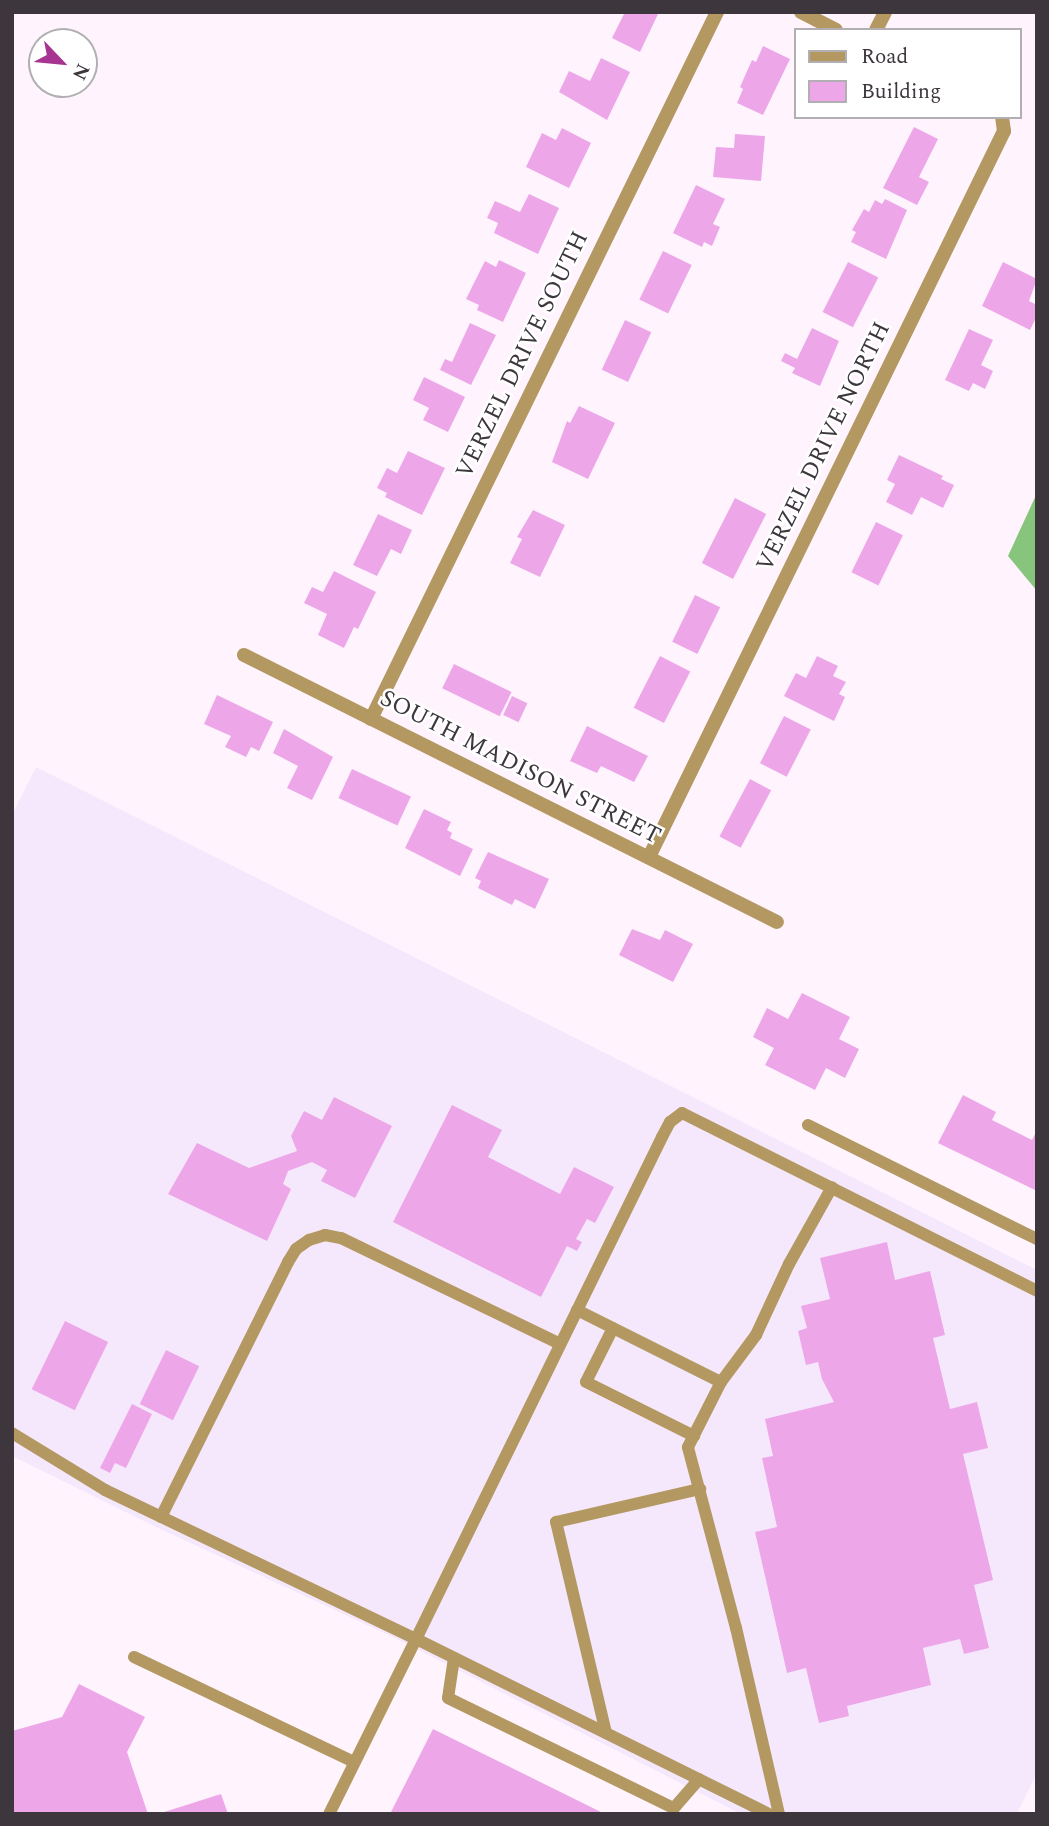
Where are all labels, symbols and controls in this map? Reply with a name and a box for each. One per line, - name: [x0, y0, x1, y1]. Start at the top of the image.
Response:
- north arrow: [28, 28, 98, 98]
- legend: [794, 28, 1021, 119]
- text: Road: [861, 41, 908, 73]
- text: N: [64, 58, 97, 85]
- text: Building: [861, 76, 941, 108]
- street label: VERZEL DRIVE SOUTH: [451, 227, 595, 483]
- street label: VERZEL DRIVE NORTH: [751, 317, 897, 577]
- street label: SOUTH MADISON STREET: [375, 684, 665, 852]

